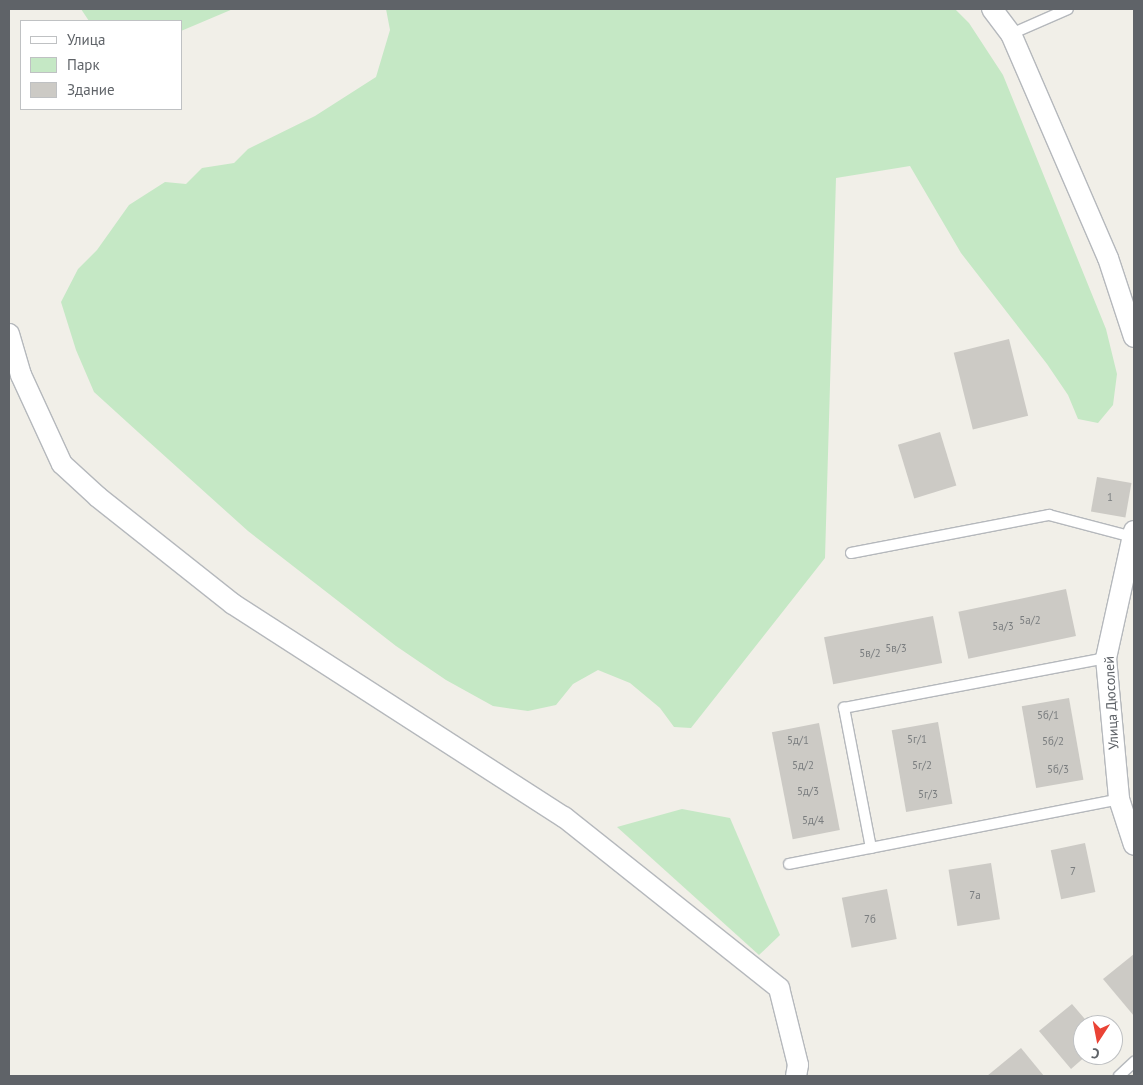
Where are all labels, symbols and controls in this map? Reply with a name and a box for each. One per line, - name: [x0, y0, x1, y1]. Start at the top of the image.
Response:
- legend: [20, 20, 182, 110]
- text: Улица: [67, 30, 105, 49]
- text: Парк: [67, 55, 100, 74]
- text: Здание: [67, 80, 115, 99]
- house number: 1: [1107, 490, 1113, 504]
- house number: 5а/2: [1019, 613, 1041, 627]
- house number: 5а/3: [992, 619, 1014, 633]
- house number: 5в/3: [885, 641, 907, 655]
- house number: 5в/2: [859, 646, 881, 660]
- street label: Улица Дюсолей: [1100, 656, 1122, 750]
- house number: 5б/1: [1037, 708, 1059, 722]
- house number: 5г/1: [907, 732, 927, 746]
- house number: 5д/1: [787, 733, 809, 747]
- house number: 5б/2: [1042, 734, 1064, 748]
- house number: 5д/2: [792, 758, 814, 772]
- house number: 5г/2: [912, 758, 932, 772]
- house number: 5б/3: [1047, 762, 1069, 776]
- house number: 5д/3: [797, 784, 819, 798]
- house number: 5г/3: [918, 787, 938, 801]
- house number: 5д/4: [802, 813, 824, 827]
- house number: 7: [1070, 864, 1076, 878]
- house number: 7а: [969, 888, 981, 902]
- house number: 7б: [864, 912, 876, 926]
- north arrow: [1073, 1015, 1123, 1065]
- text: С: [1090, 1044, 1101, 1063]

